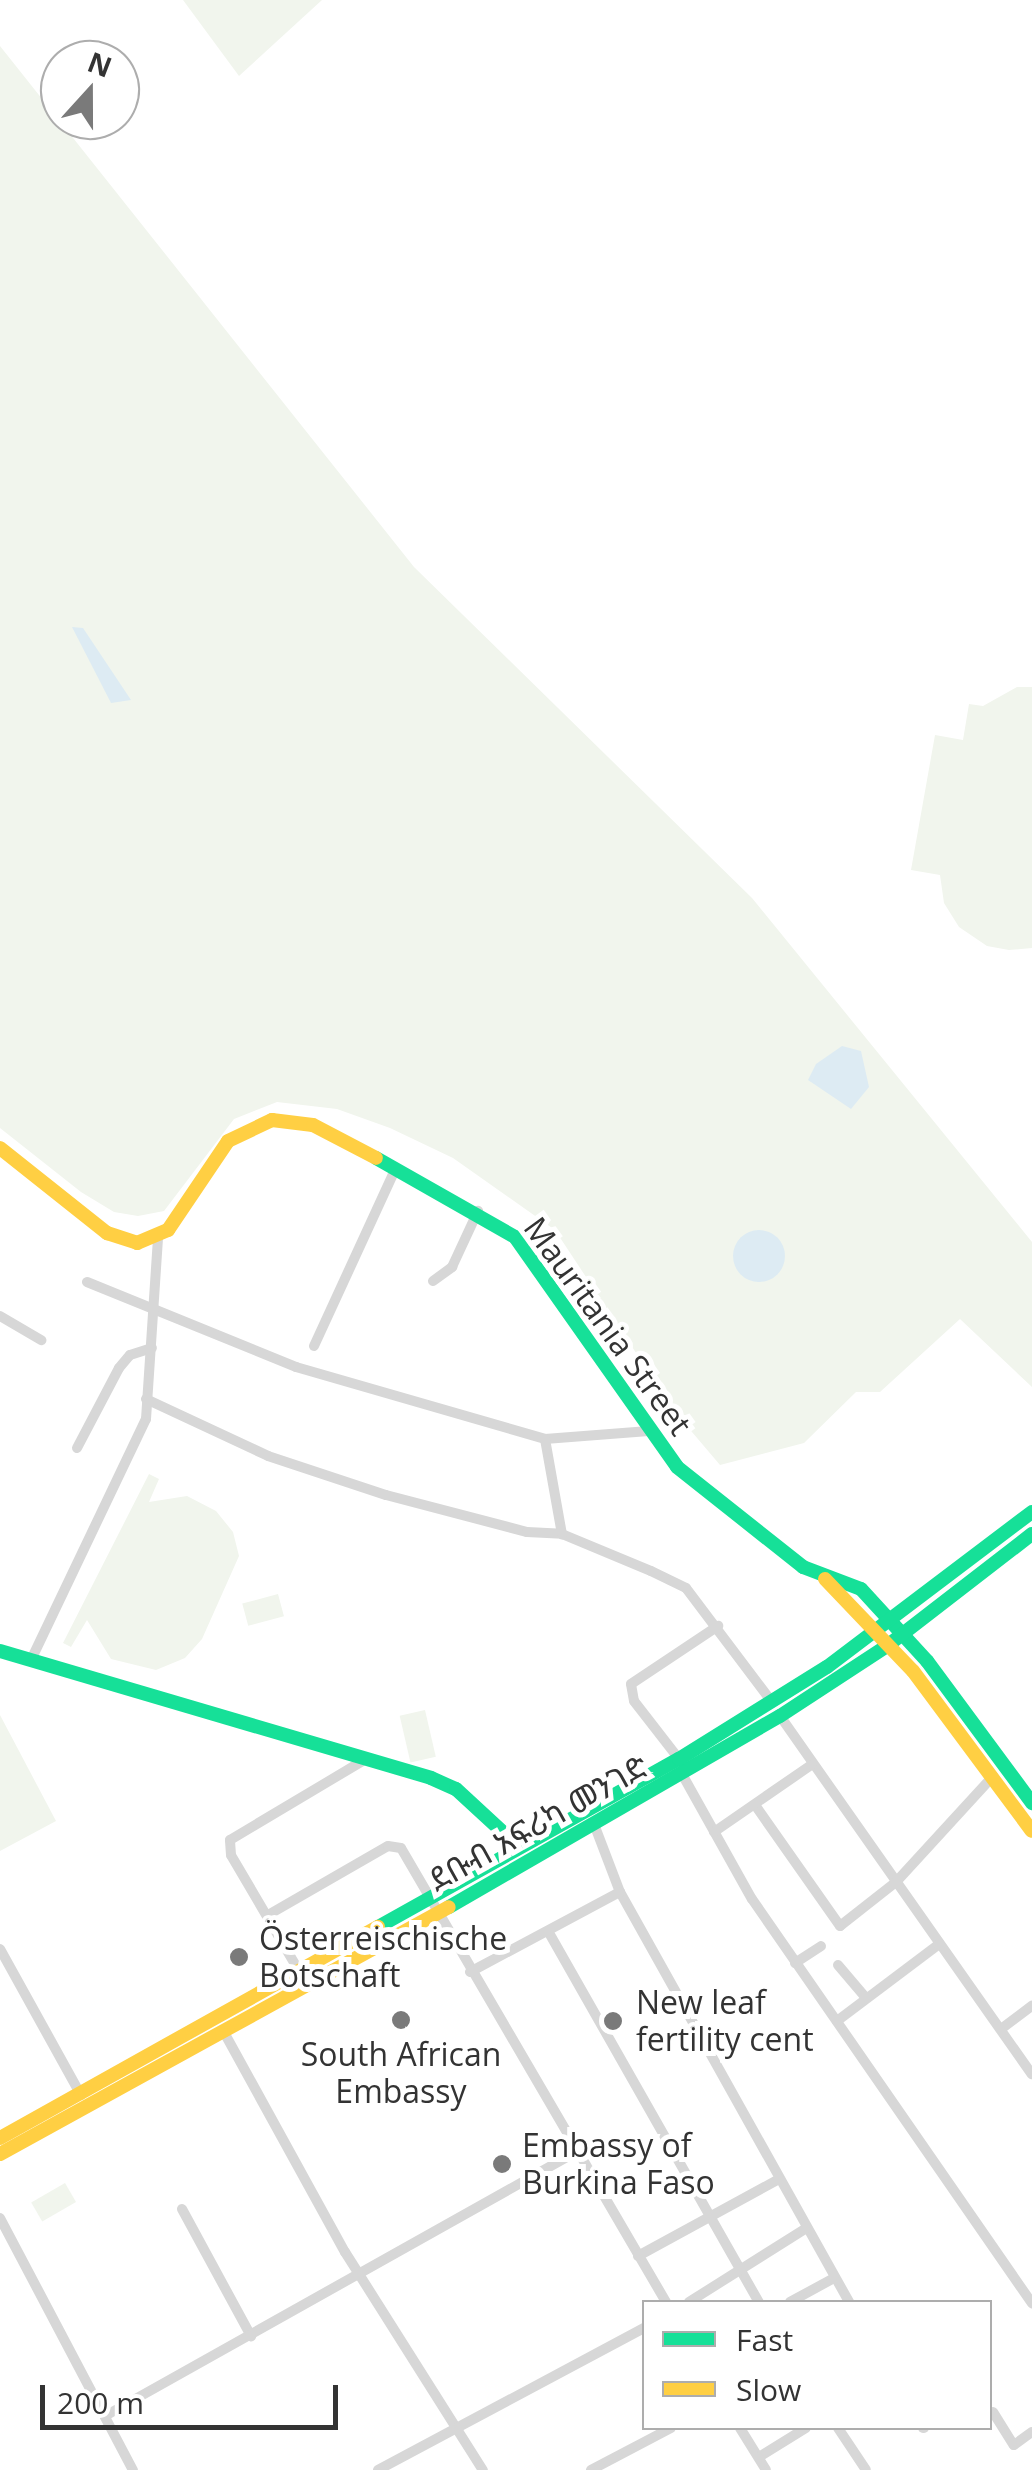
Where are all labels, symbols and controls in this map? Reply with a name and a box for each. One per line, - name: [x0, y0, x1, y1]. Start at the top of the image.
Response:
- north arrow: [40, 40, 140, 140]
- text: N: [83, 42, 117, 86]
- street label: Mauritania Street: [516, 1210, 700, 1442]
- street label: ደቡብ አፍሪካ መንገድ: [421, 1747, 655, 1899]
- place label: Österreischische Botschaft: [259, 1920, 507, 1995]
- marker: Österreischische Botschaft: [228, 1946, 250, 1968]
- place label: New leaf fertility cent: [636, 1984, 814, 2059]
- marker: New leaf fertility cent: [600, 2008, 626, 2034]
- marker: South African Embassy: [390, 2009, 412, 2031]
- place label: South African Embassy: [301, 2036, 501, 2111]
- place label: Embassy of Burkina Faso: [522, 2127, 715, 2202]
- marker: Embassy of Burkina Faso: [491, 2153, 513, 2175]
- legend: [642, 2300, 992, 2430]
- text: Fast: [736, 2319, 793, 2360]
- scale bar: [45, 2365, 342, 2427]
- text: Slow: [736, 2369, 801, 2410]
- text: 200 m: [57, 2382, 144, 2423]

